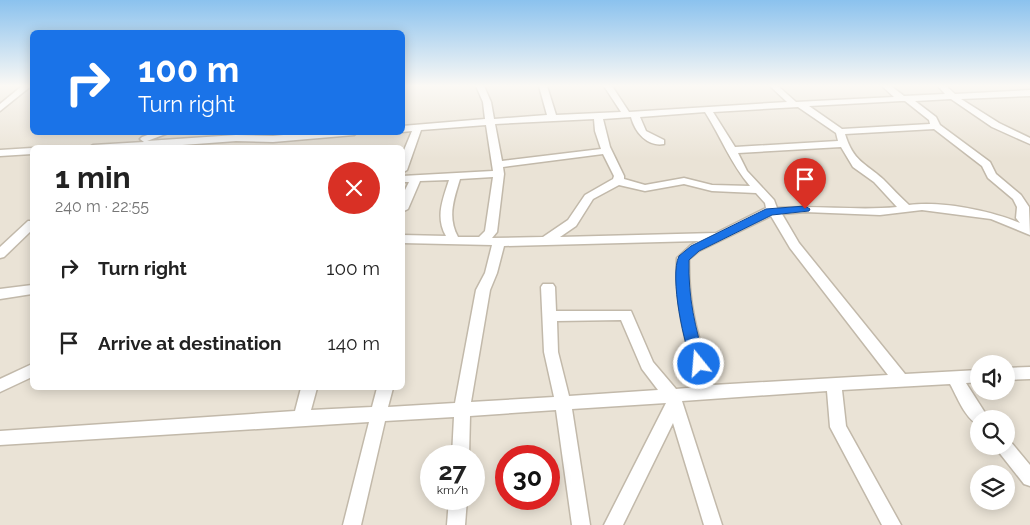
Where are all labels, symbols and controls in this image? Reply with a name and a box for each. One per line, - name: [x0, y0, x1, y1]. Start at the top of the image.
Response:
- text: 100 m: [138, 49, 239, 90]
- icon: right: [55, 50, 120, 115]
- text: Turn right: [138, 91, 235, 117]
- pin: [784, 158, 826, 209]
- text: 1 min: [55, 160, 131, 195]
- button: close: [328, 162, 380, 214]
- icon: arrive: [791, 165, 819, 193]
- text: 240 m · 22:55: [55, 197, 149, 216]
- icon: right: [55, 254, 83, 282]
- text: Turn right: [98, 257, 187, 279]
- text: 100 m: [326, 257, 380, 279]
- icon: arrive: [55, 329, 83, 357]
- text: Arrive at destination: [98, 332, 282, 354]
- text: 140 m: [328, 332, 380, 354]
- position arrow: [672, 337, 724, 389]
- map controls: [970, 355, 1015, 510]
- button: sound: [970, 355, 1015, 400]
- button: search: [970, 410, 1015, 455]
- speed limit sign: 30: [495, 445, 560, 510]
- text: 27: [438, 456, 467, 486]
- button: layers: [970, 465, 1015, 510]
- text: km/h: [437, 483, 468, 497]

